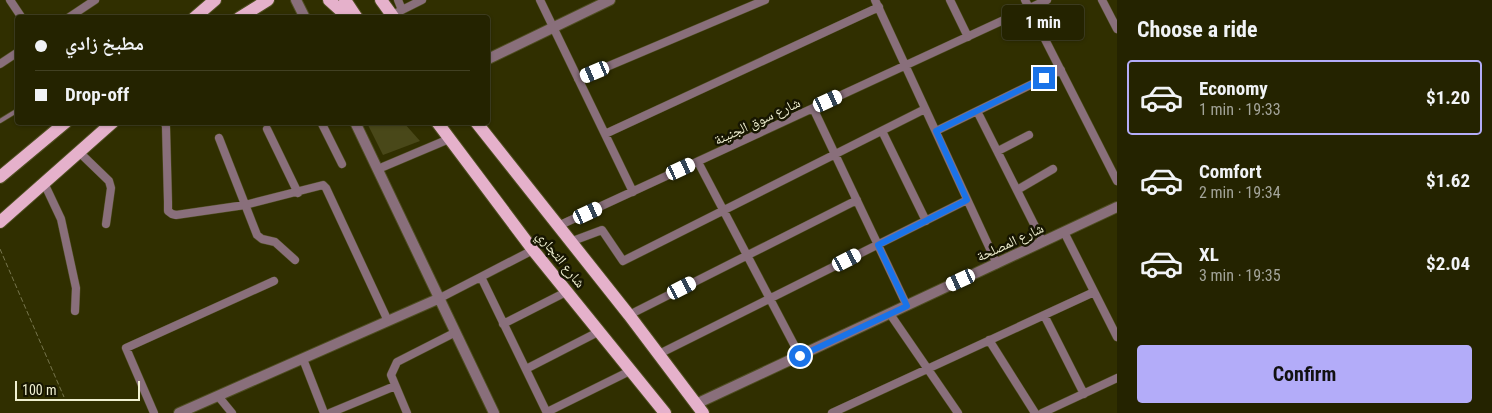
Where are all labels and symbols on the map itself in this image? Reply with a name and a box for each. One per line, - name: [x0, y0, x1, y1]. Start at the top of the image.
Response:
- callout: 1 min: [1003, 5, 1085, 40]
- car: [578, 59, 611, 85]
- route end: [1033, 67, 1055, 89]
- car: [811, 88, 844, 114]
- street label: شارع سوق الجنينة: [711, 94, 803, 150]
- car: [664, 156, 697, 182]
- car: [571, 200, 604, 226]
- street label: شارع المصلحة: [974, 220, 1047, 266]
- street label: شارع التجاري: [531, 228, 589, 293]
- car: [830, 247, 863, 273]
- car: [944, 267, 977, 293]
- car: [665, 275, 698, 301]
- route start: [789, 345, 811, 367]
- scale bar: [15, 378, 140, 401]

